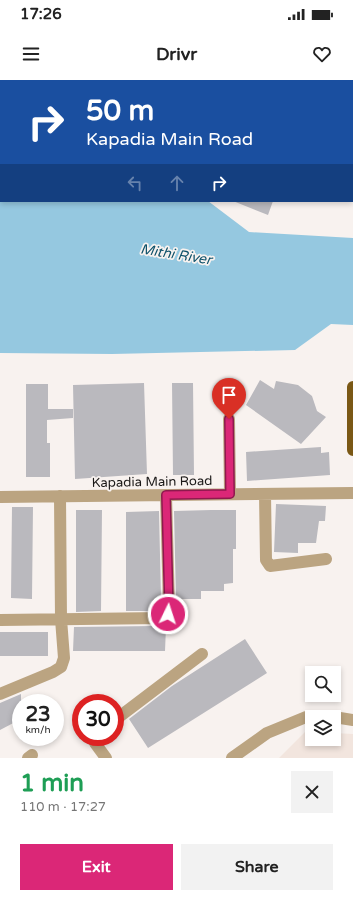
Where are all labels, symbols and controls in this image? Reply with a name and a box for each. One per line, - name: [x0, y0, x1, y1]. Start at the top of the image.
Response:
- text: 17:26: [20, 5, 62, 23]
- icon: menu: [20, 43, 42, 65]
- text: Drivr: [156, 43, 197, 65]
- icon: heart: [311, 43, 333, 65]
- text: 50 m: [86, 94, 154, 128]
- icon: right: [20, 96, 72, 148]
- text: Kapadia Main Road: [86, 128, 253, 150]
- icon: left: [124, 172, 146, 194]
- icon: ahead: [166, 172, 188, 194]
- icon: right: [208, 172, 230, 194]
- water label: Mithi River: [139, 240, 214, 269]
- pin: [212, 378, 246, 419]
- icon: arrive: [218, 384, 240, 406]
- street label: Kapadia Main Road: [92, 473, 213, 491]
- position arrow: [147, 593, 189, 635]
- map controls: [305, 666, 341, 746]
- button: search: [305, 666, 341, 702]
- speed limit sign: 30: [72, 694, 124, 746]
- text: 23: [25, 703, 51, 727]
- button: layers: [305, 710, 341, 746]
- text: km/h: [25, 724, 51, 736]
- text: 1 min: [20, 769, 84, 798]
- button: close: [291, 771, 333, 813]
- text: 110 m · 17:27: [20, 799, 106, 815]
- button: Exit: [20, 844, 173, 890]
- button: Share: [181, 844, 333, 890]

